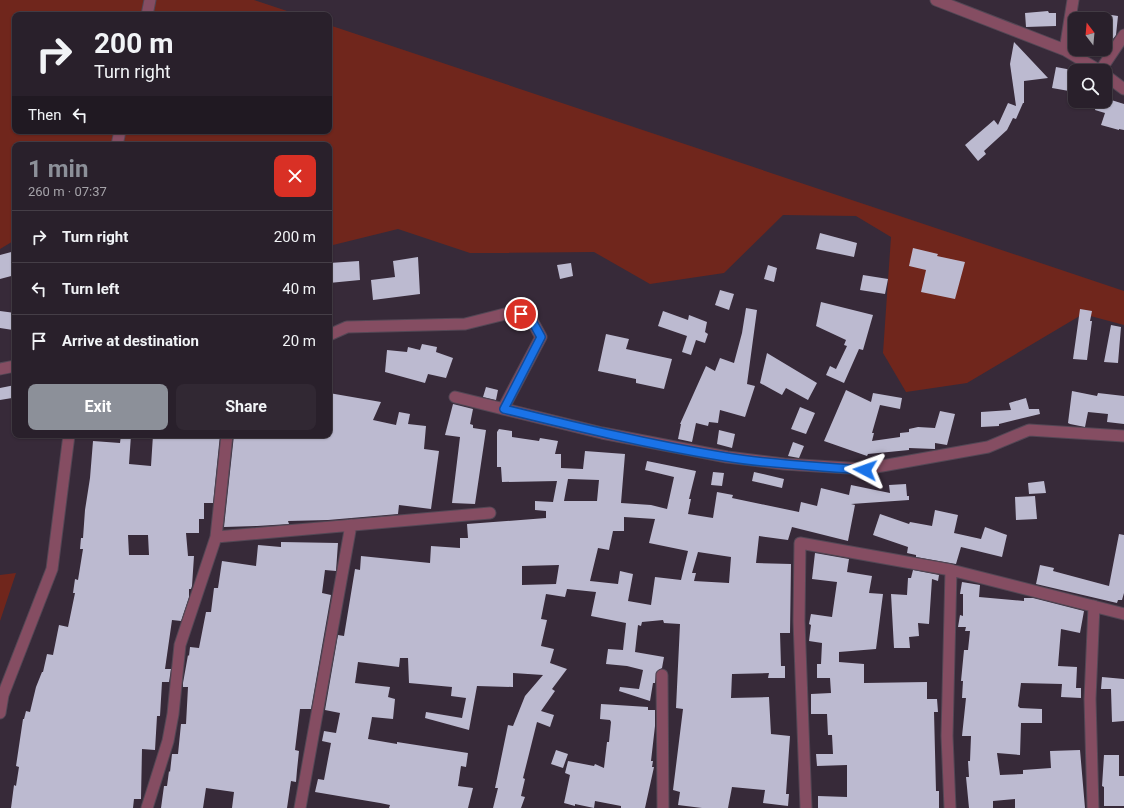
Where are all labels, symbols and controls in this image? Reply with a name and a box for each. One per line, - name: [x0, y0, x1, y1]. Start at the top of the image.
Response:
- north arrow: [1068, 12, 1112, 56]
- map controls: [1068, 12, 1112, 108]
- text: 200 m: [94, 27, 173, 60]
- icon: right: [28, 28, 80, 80]
- text: Turn right: [94, 61, 171, 82]
- button: search: [1068, 64, 1112, 108]
- icon: left: [69, 104, 91, 126]
- text: Then: [28, 106, 61, 124]
- text: 1 min: [28, 155, 88, 183]
- button: close: [274, 155, 316, 197]
- text: 260 m · 07:37: [28, 184, 107, 199]
- icon: right: [28, 226, 50, 248]
- text: Turn right: [62, 228, 128, 246]
- text: 200 m: [274, 228, 316, 246]
- icon: left: [28, 278, 50, 300]
- text: Turn left: [62, 280, 119, 298]
- text: 40 m: [282, 280, 316, 298]
- pin: [504, 297, 538, 331]
- icon: arrive: [510, 303, 532, 325]
- icon: arrive: [28, 330, 50, 352]
- text: Arrive at destination: [62, 332, 199, 350]
- text: 20 m: [282, 332, 316, 350]
- button: Exit: [28, 384, 168, 430]
- button: Share: [176, 384, 316, 430]
- position arrow: [844, 449, 886, 491]

